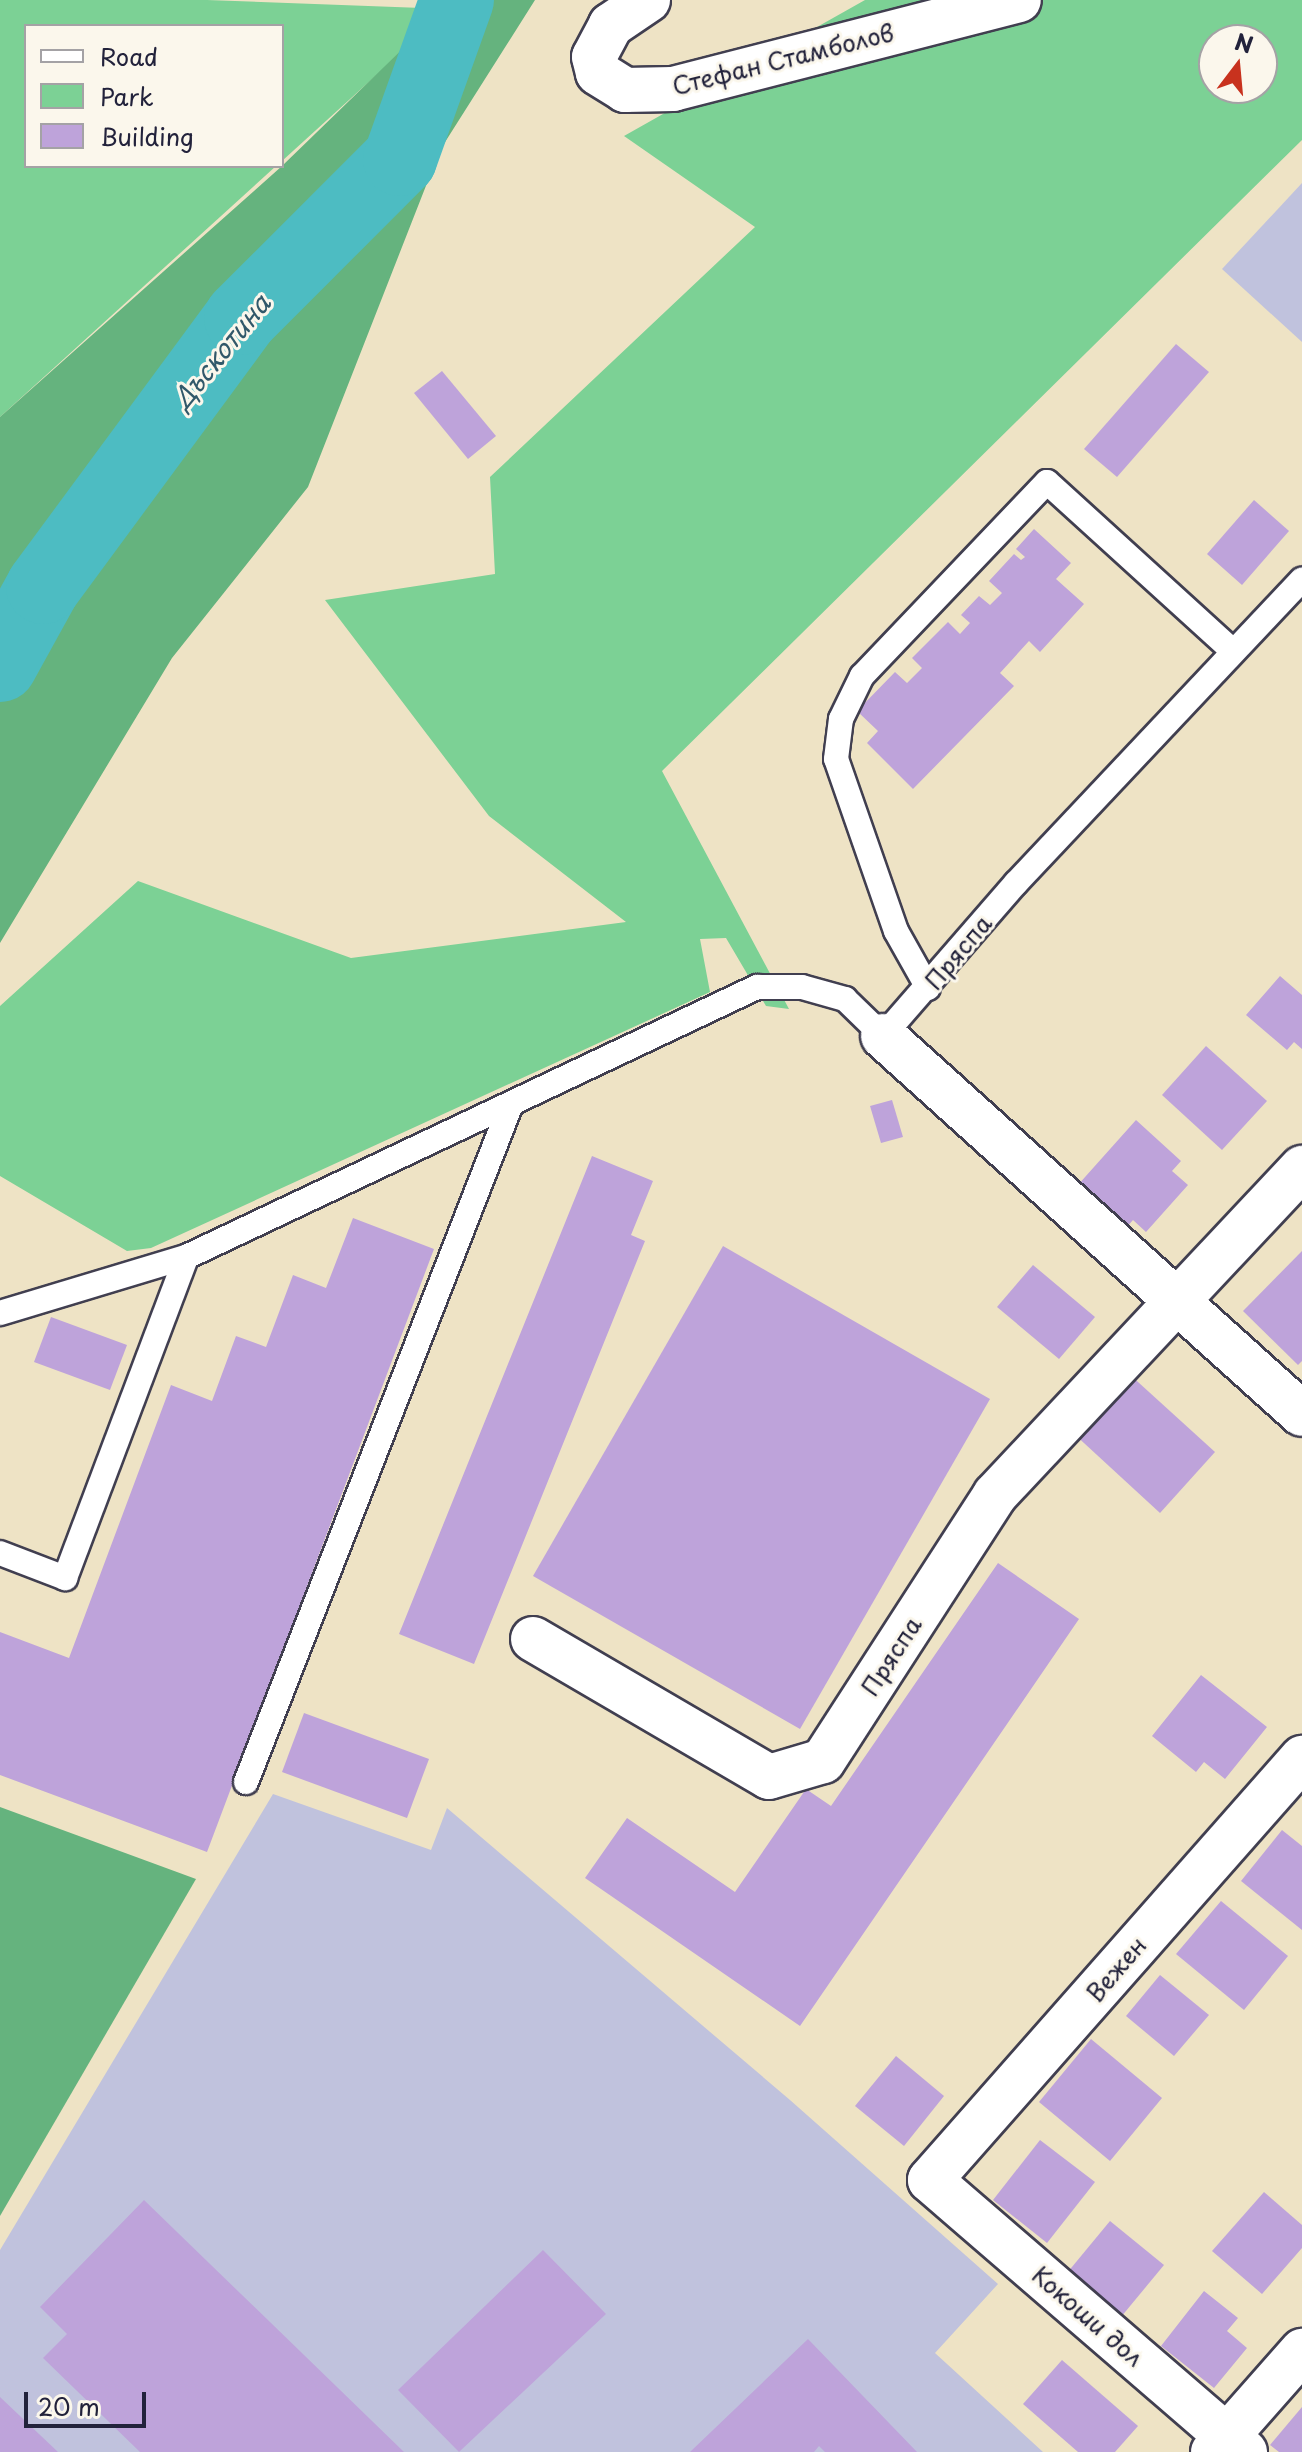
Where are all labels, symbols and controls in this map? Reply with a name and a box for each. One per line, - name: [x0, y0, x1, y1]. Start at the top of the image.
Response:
- street label: Стефан Стамболов: [669, 17, 897, 101]
- legend: [24, 24, 284, 168]
- north arrow: [1198, 24, 1278, 104]
- text: N: [1231, 24, 1257, 61]
- text: Road: [100, 38, 158, 74]
- text: Park: [100, 78, 154, 114]
- text: Building: [100, 118, 194, 154]
- water label: Дъскотина: [166, 288, 276, 414]
- street label: Пряспа: [919, 909, 997, 995]
- street label: Пряспа: [855, 1611, 927, 1701]
- street label: Вежен: [1080, 1931, 1152, 2007]
- street label: Кокоши дол: [1027, 2260, 1149, 2372]
- scale bar: [28, 2376, 150, 2426]
- text: 20 m: [38, 2388, 100, 2424]

